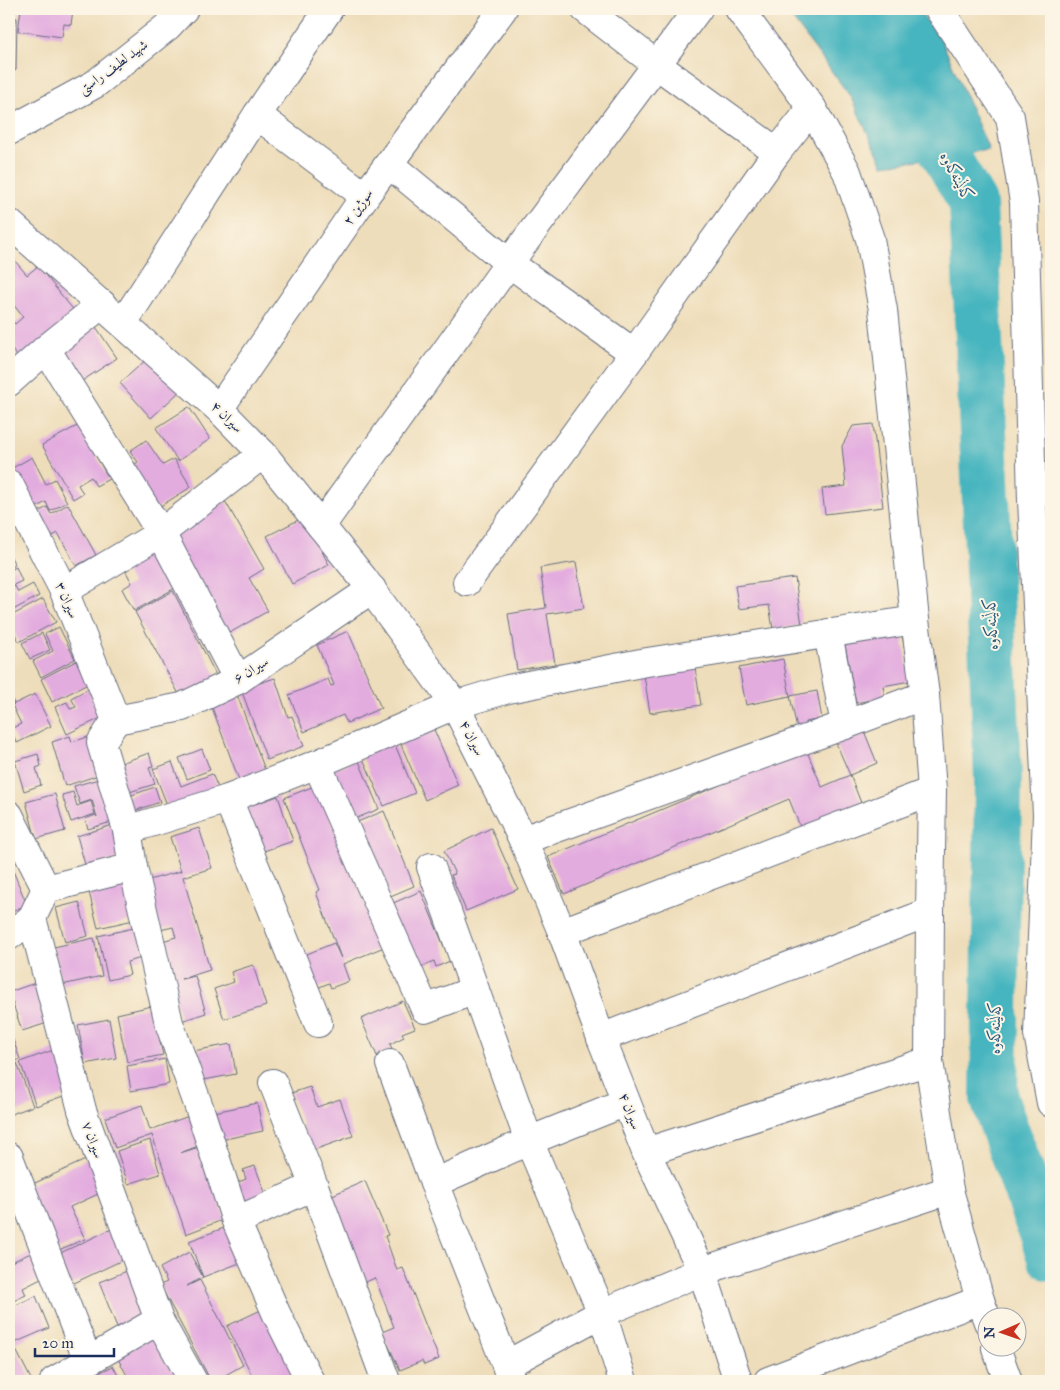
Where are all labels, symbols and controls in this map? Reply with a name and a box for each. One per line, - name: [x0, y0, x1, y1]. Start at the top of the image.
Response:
- street label: شهید لطیف راستی: [75, 36, 152, 99]
- water label: کەڵینەکەوە: [936, 149, 978, 205]
- street label: سوژین ۲: [339, 185, 377, 229]
- street label: سیران ۴: [207, 398, 247, 436]
- street label: سیران ۳: [52, 579, 82, 621]
- water label: کەڵینەکەوە: [980, 596, 1001, 650]
- street label: سیران ۶: [230, 653, 272, 687]
- street label: سیران ۴: [456, 717, 488, 759]
- water label: کەڵینەکەوە: [985, 1000, 1004, 1054]
- street label: سیران ۴: [615, 1090, 645, 1132]
- street label: سیران ۷: [79, 1119, 107, 1161]
- north arrow: [978, 1308, 1028, 1358]
- scale bar: [35, 1325, 114, 1357]
- text: N: [981, 1326, 998, 1339]
- text: 20 m: [42, 1334, 74, 1352]

